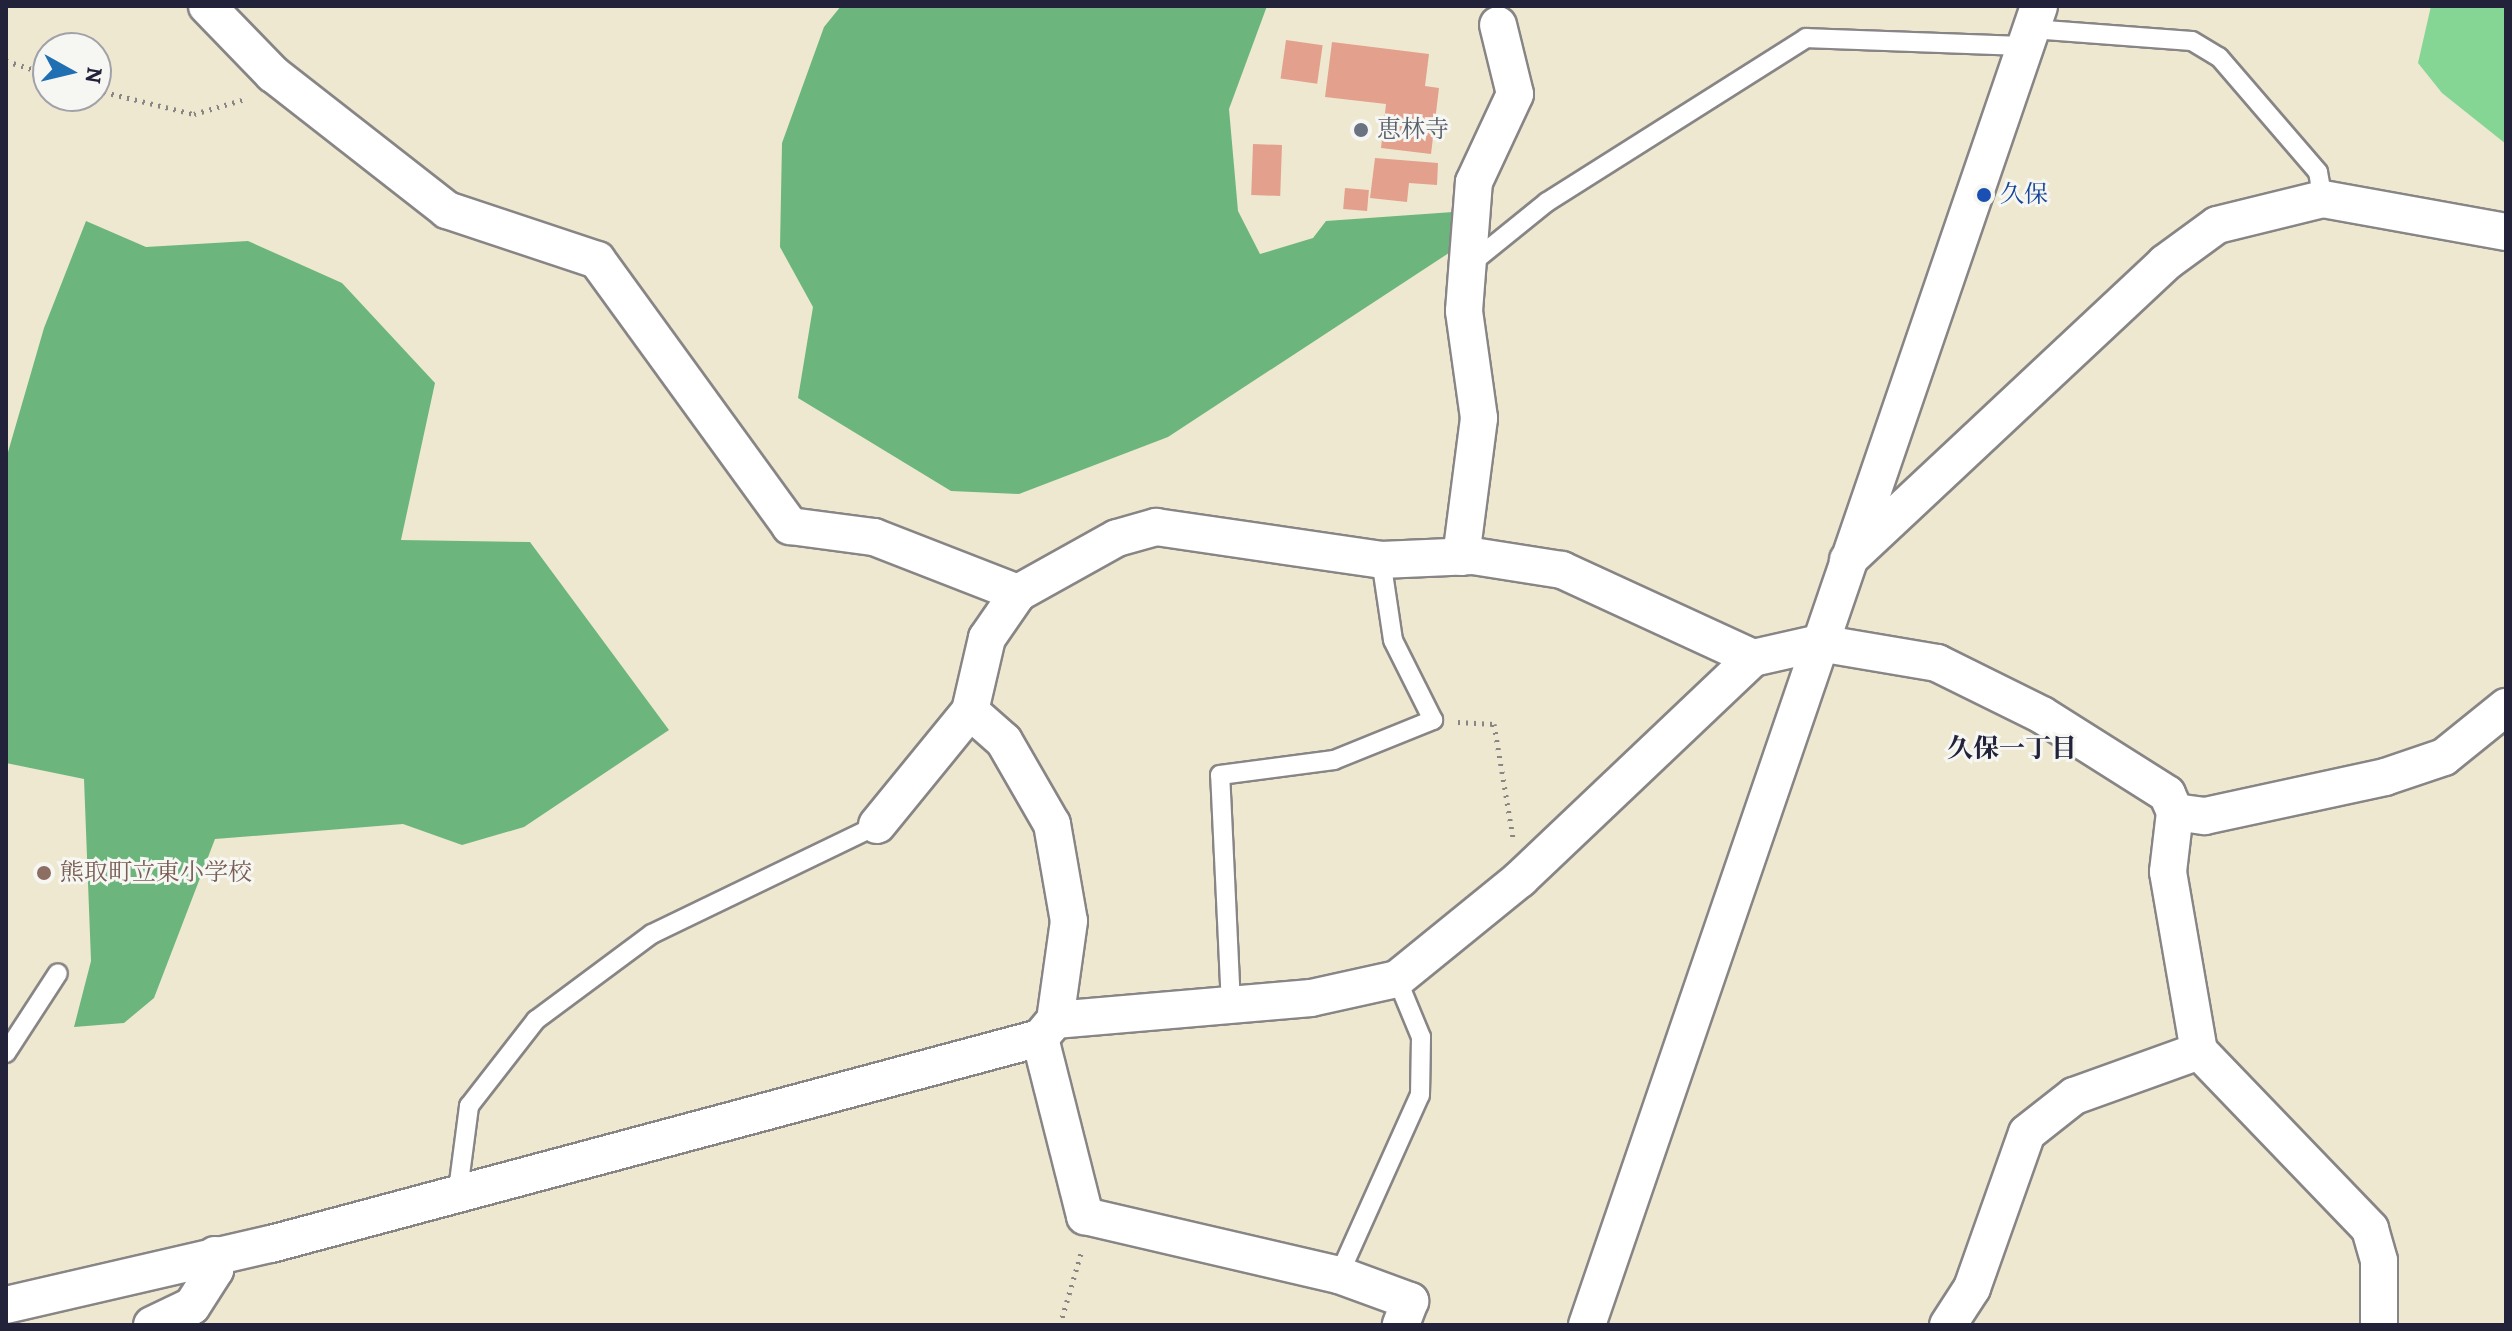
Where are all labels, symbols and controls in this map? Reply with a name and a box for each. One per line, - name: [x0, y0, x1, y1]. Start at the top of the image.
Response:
- north arrow: [32, 32, 112, 112]
- text: N: [78, 65, 110, 85]
- place label: 恵林寺: [1377, 116, 1449, 144]
- marker: 恵林寺: [1352, 121, 1370, 139]
- place label: 久保: [2000, 181, 2048, 209]
- marker: 久保: [1975, 186, 1993, 204]
- district label: 久保一丁目: [1947, 733, 2077, 765]
- place label: 熊取町立東小学校: [60, 859, 252, 887]
- marker: 熊取町立東小学校: [35, 864, 53, 882]

